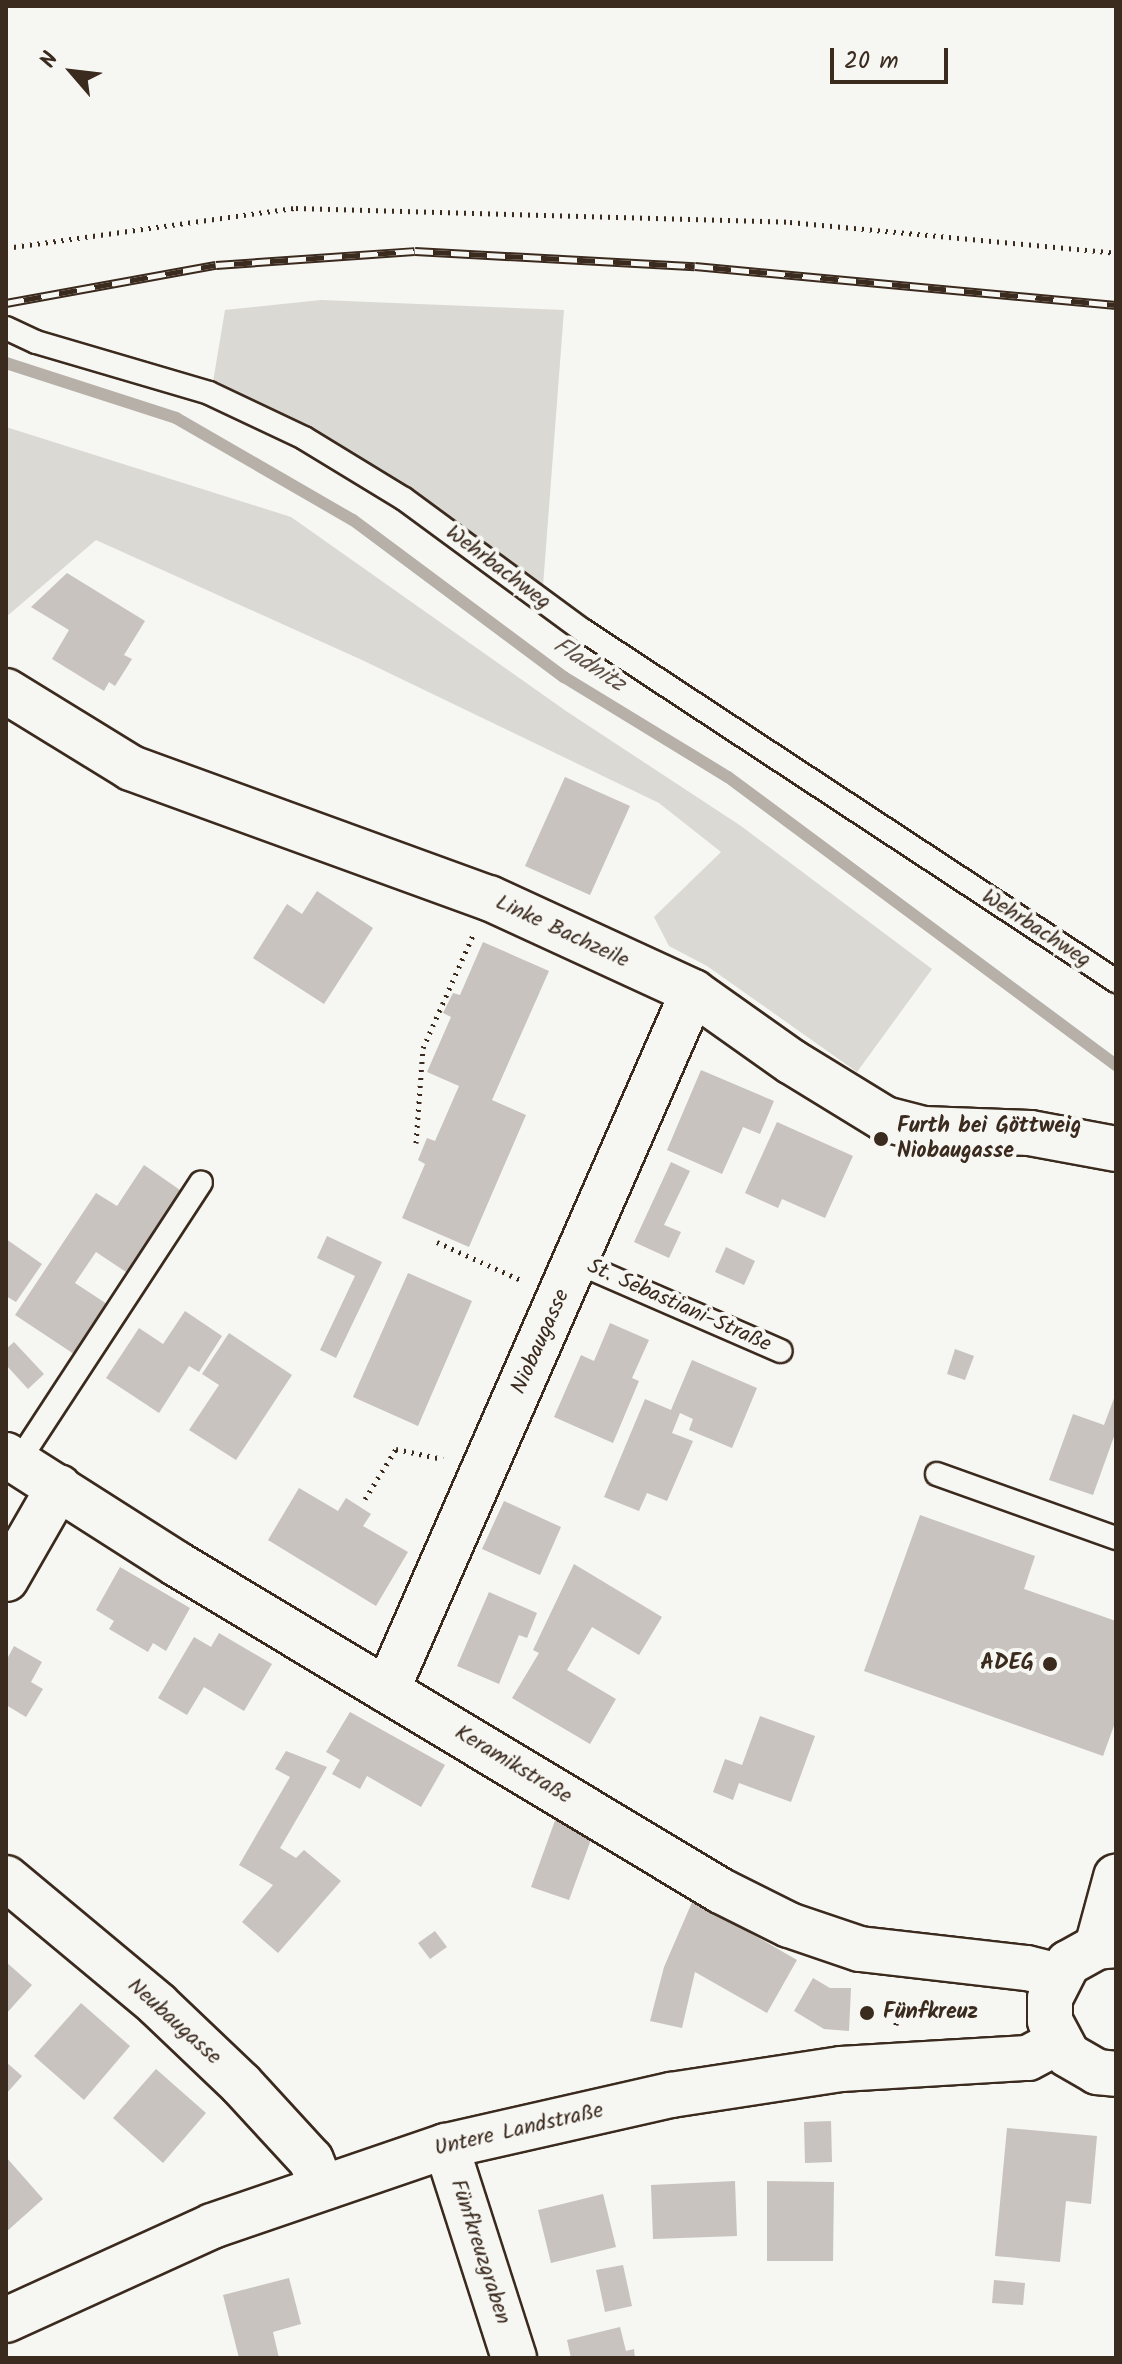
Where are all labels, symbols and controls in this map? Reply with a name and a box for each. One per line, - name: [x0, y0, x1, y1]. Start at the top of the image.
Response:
- north arrow: [32, 32, 112, 112]
- scale bar: [834, 32, 952, 82]
- text: 20 m: [844, 42, 899, 81]
- text: N: [32, 46, 69, 75]
- street label: Wehrbachweg: [440, 520, 556, 616]
- water label: Fladnitz: [548, 631, 630, 699]
- street label: Wehrbachweg: [976, 884, 1096, 974]
- street label: Linke Bachzeile: [491, 890, 633, 974]
- place label: Furth bei Göttweig Niobaugasse: [897, 1113, 1081, 1164]
- marker: Furth bei Göttweig Niobaugasse: [872, 1130, 890, 1148]
- street label: St. Sebastiani-Straße: [583, 1254, 775, 1358]
- street label: Niobaugasse: [506, 1285, 576, 1399]
- place label: ADEG: [980, 1651, 1034, 1677]
- marker: ADEG: [1041, 1655, 1059, 1673]
- street label: Keramikstraße: [450, 1720, 576, 1810]
- street label: Neubaugasse: [122, 1973, 226, 2071]
- place label: Fünfkreuz: [883, 2000, 978, 2026]
- marker: Fünfkreuz: [858, 2004, 876, 2022]
- street label: Untere Landstraße: [432, 2098, 606, 2162]
- street label: Fünfkreuzgraben: [444, 2176, 516, 2328]

